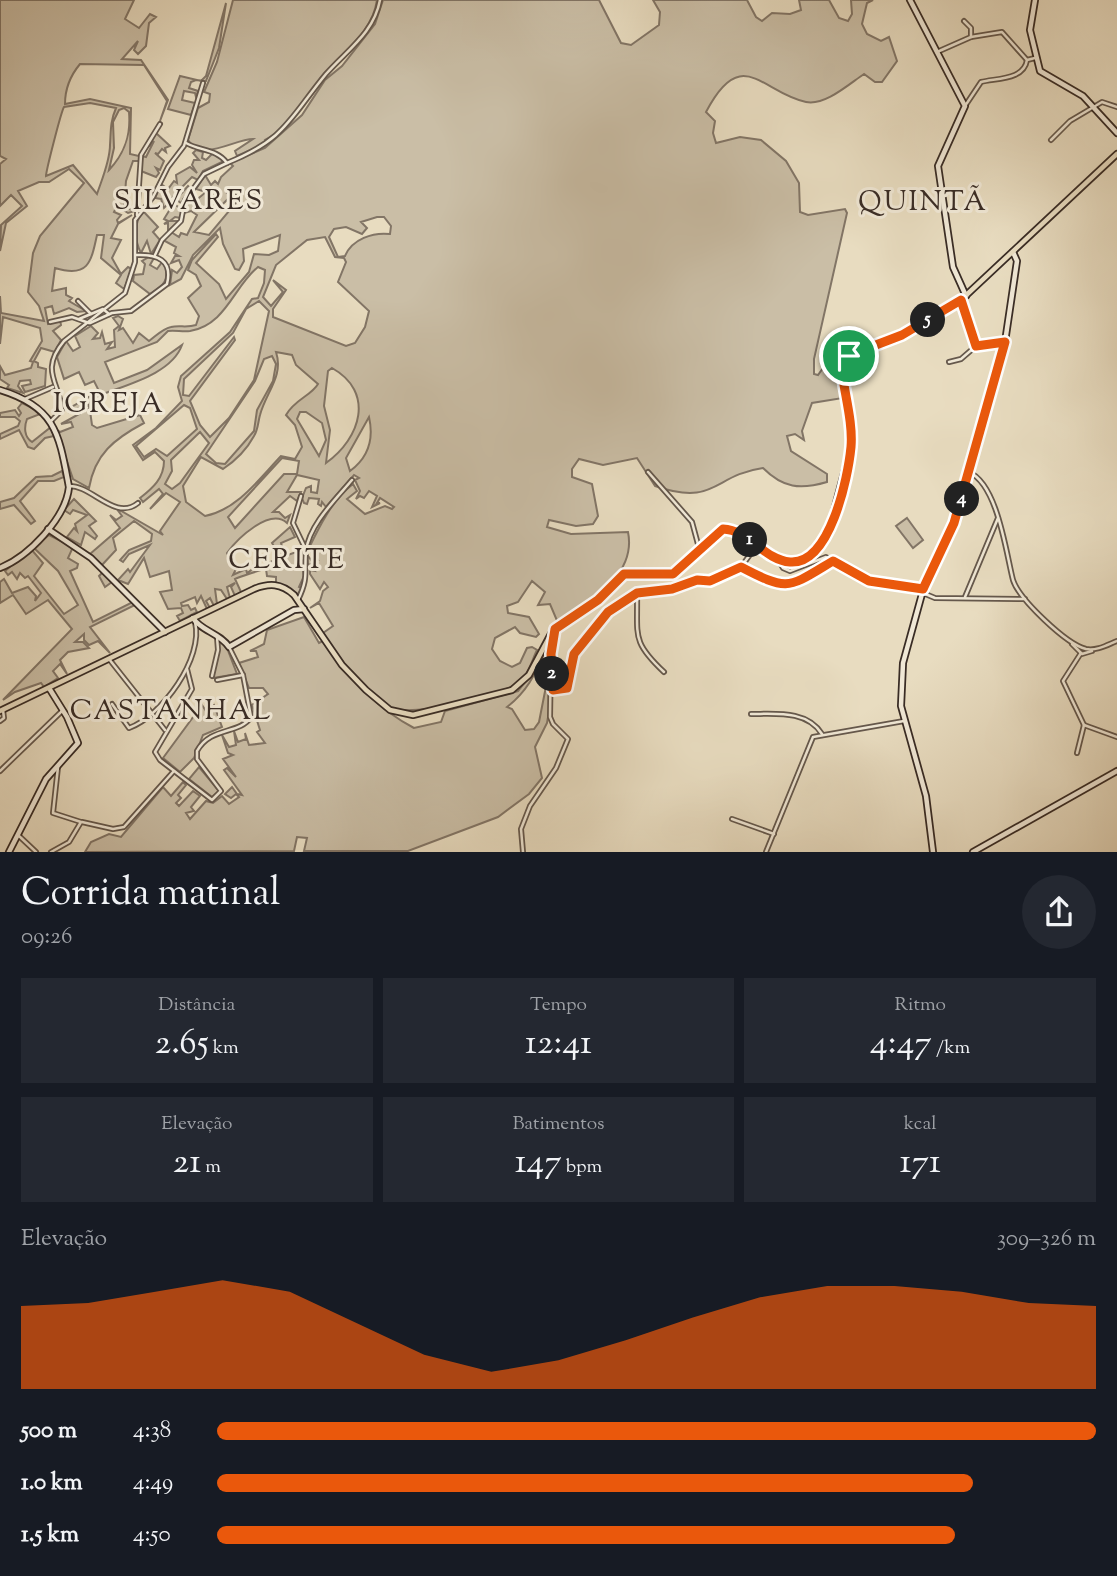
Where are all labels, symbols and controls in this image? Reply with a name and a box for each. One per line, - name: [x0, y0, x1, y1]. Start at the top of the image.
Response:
- district label: SILVARES: [114, 182, 264, 222]
- district label: QUINTÃ: [858, 183, 988, 223]
- pin: 5: [911, 302, 946, 338]
- text: 5: [924, 306, 931, 333]
- pin: [819, 326, 879, 386]
- icon: arrive: [830, 337, 868, 375]
- district label: IGREJA: [53, 385, 165, 425]
- pin: 4: [944, 482, 979, 516]
- text: 4: [957, 485, 966, 512]
- pin: 1: [732, 522, 768, 558]
- text: 1: [746, 526, 753, 553]
- district label: CERITE: [228, 541, 346, 581]
- pin: 2: [534, 656, 570, 692]
- text: 2: [547, 660, 556, 687]
- district label: CASTANHAL: [70, 692, 272, 732]
- text: Corrida matinal: [21, 868, 280, 922]
- button: share: [1022, 875, 1096, 949]
- text: 09:26: [21, 921, 73, 954]
- text: Distância: [158, 992, 235, 1019]
- text: Tempo: [530, 992, 587, 1019]
- text: Ritmo: [894, 992, 946, 1019]
- text: 2.65: [155, 1019, 209, 1070]
- text: 12:41: [525, 1019, 592, 1070]
- text: 4:47: [870, 1019, 932, 1070]
- text: km: [209, 1035, 239, 1062]
- text: /km: [932, 1035, 970, 1062]
- text: Elevação: [161, 1111, 232, 1138]
- text: Batimentos: [512, 1111, 605, 1138]
- text: kcal: [904, 1111, 936, 1138]
- text: 21: [173, 1138, 201, 1189]
- text: 147: [515, 1138, 562, 1189]
- text: 171: [899, 1138, 941, 1189]
- text: m: [201, 1154, 221, 1181]
- text: bpm: [562, 1154, 602, 1181]
- text: Elevação: [21, 1223, 107, 1256]
- text: 309–326 m: [997, 1223, 1096, 1256]
- text: 500 m: [21, 1415, 77, 1448]
- text: 4:38: [133, 1415, 171, 1448]
- text: 1.0 km: [21, 1467, 83, 1500]
- text: 4:49: [133, 1467, 173, 1500]
- text: 1.5 km: [21, 1519, 79, 1552]
- text: 4:50: [133, 1519, 171, 1552]

